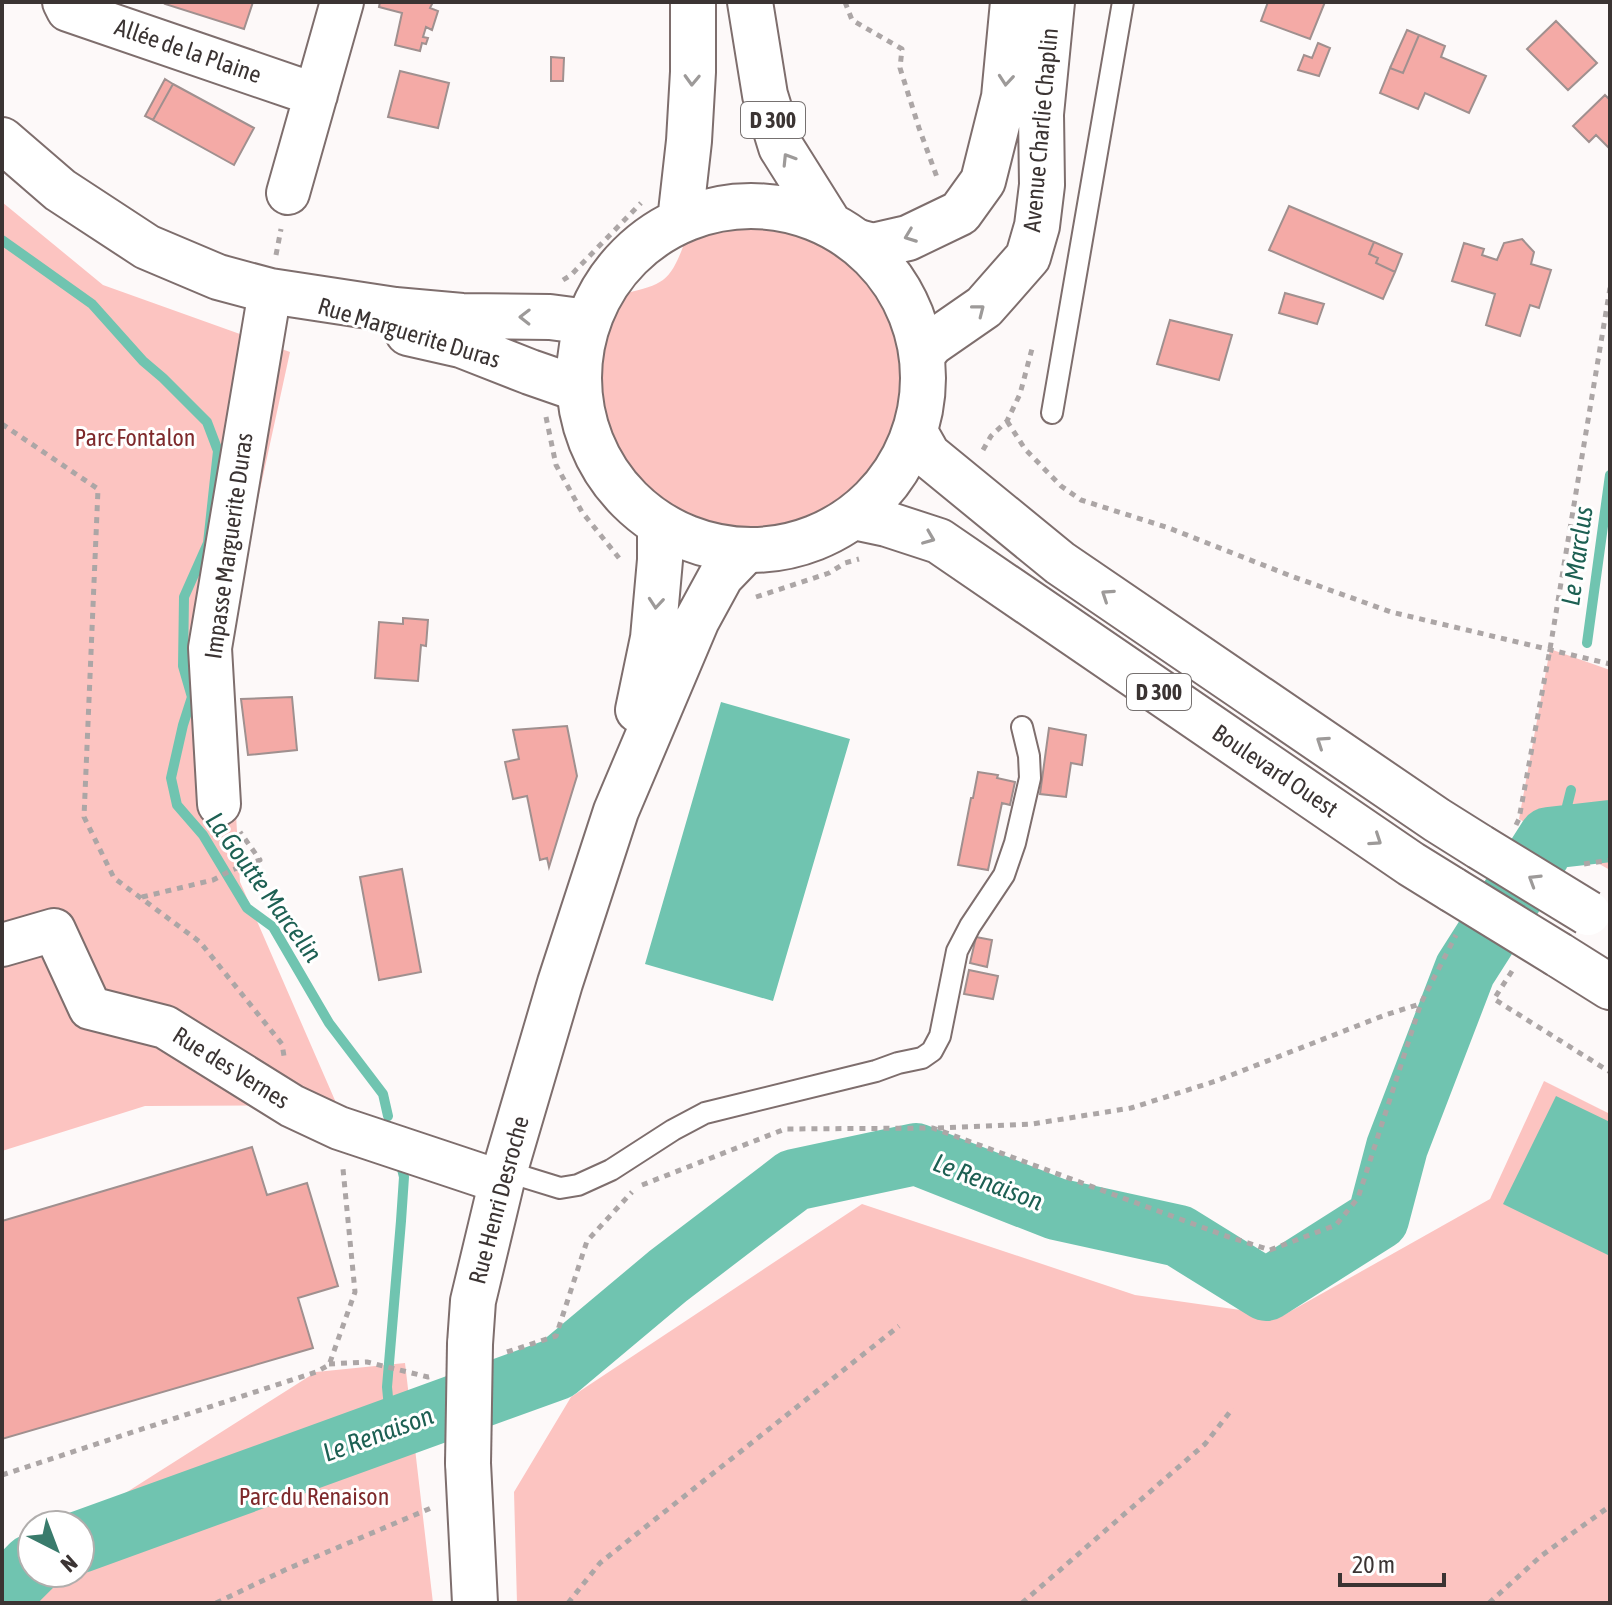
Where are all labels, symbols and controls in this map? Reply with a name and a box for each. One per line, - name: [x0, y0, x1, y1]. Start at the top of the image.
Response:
- street label: Allée de la Plaine: [111, 13, 265, 88]
- street label: Avenue Charlie Chaplin: [1018, 27, 1063, 233]
- one-way arrow: [684, 74, 701, 87]
- one-way arrow: [998, 74, 1015, 87]
- road number: D 300: [741, 102, 805, 138]
- one-way arrow: [783, 153, 798, 167]
- one-way arrow: [904, 226, 918, 243]
- street label: Rue Marguerite Duras: [315, 292, 503, 373]
- one-way arrow: [970, 305, 984, 320]
- one-way arrow: [518, 308, 531, 326]
- park label: Parc Fontalon: [75, 424, 195, 451]
- street label: Impasse Marguerite Duras: [199, 431, 258, 661]
- water label: Le Marclus: [1555, 504, 1599, 608]
- one-way arrow: [921, 528, 935, 545]
- one-way arrow: [1102, 590, 1116, 605]
- one-way arrow: [648, 597, 665, 610]
- road number: D 300: [1127, 674, 1191, 710]
- street label: Boulevard Ouest: [1207, 719, 1343, 822]
- one-way arrow: [1316, 737, 1331, 752]
- water label: La Goutte Marcelin: [200, 806, 329, 968]
- one-way arrow: [1367, 830, 1381, 845]
- one-way arrow: [1528, 874, 1543, 890]
- street label: Rue des Vernes: [168, 1021, 294, 1114]
- street label: Rue Henri Desroche: [463, 1113, 534, 1287]
- water label: Le Renaison: [929, 1147, 1047, 1217]
- water label: Le Renaison: [319, 1400, 437, 1468]
- park label: Parc du Renaison: [239, 1483, 389, 1510]
- north arrow: [16, 1509, 96, 1589]
- scale bar: [1340, 1537, 1444, 1587]
- text: N: [56, 1550, 83, 1578]
- text: 20 m: [1352, 1551, 1395, 1578]

